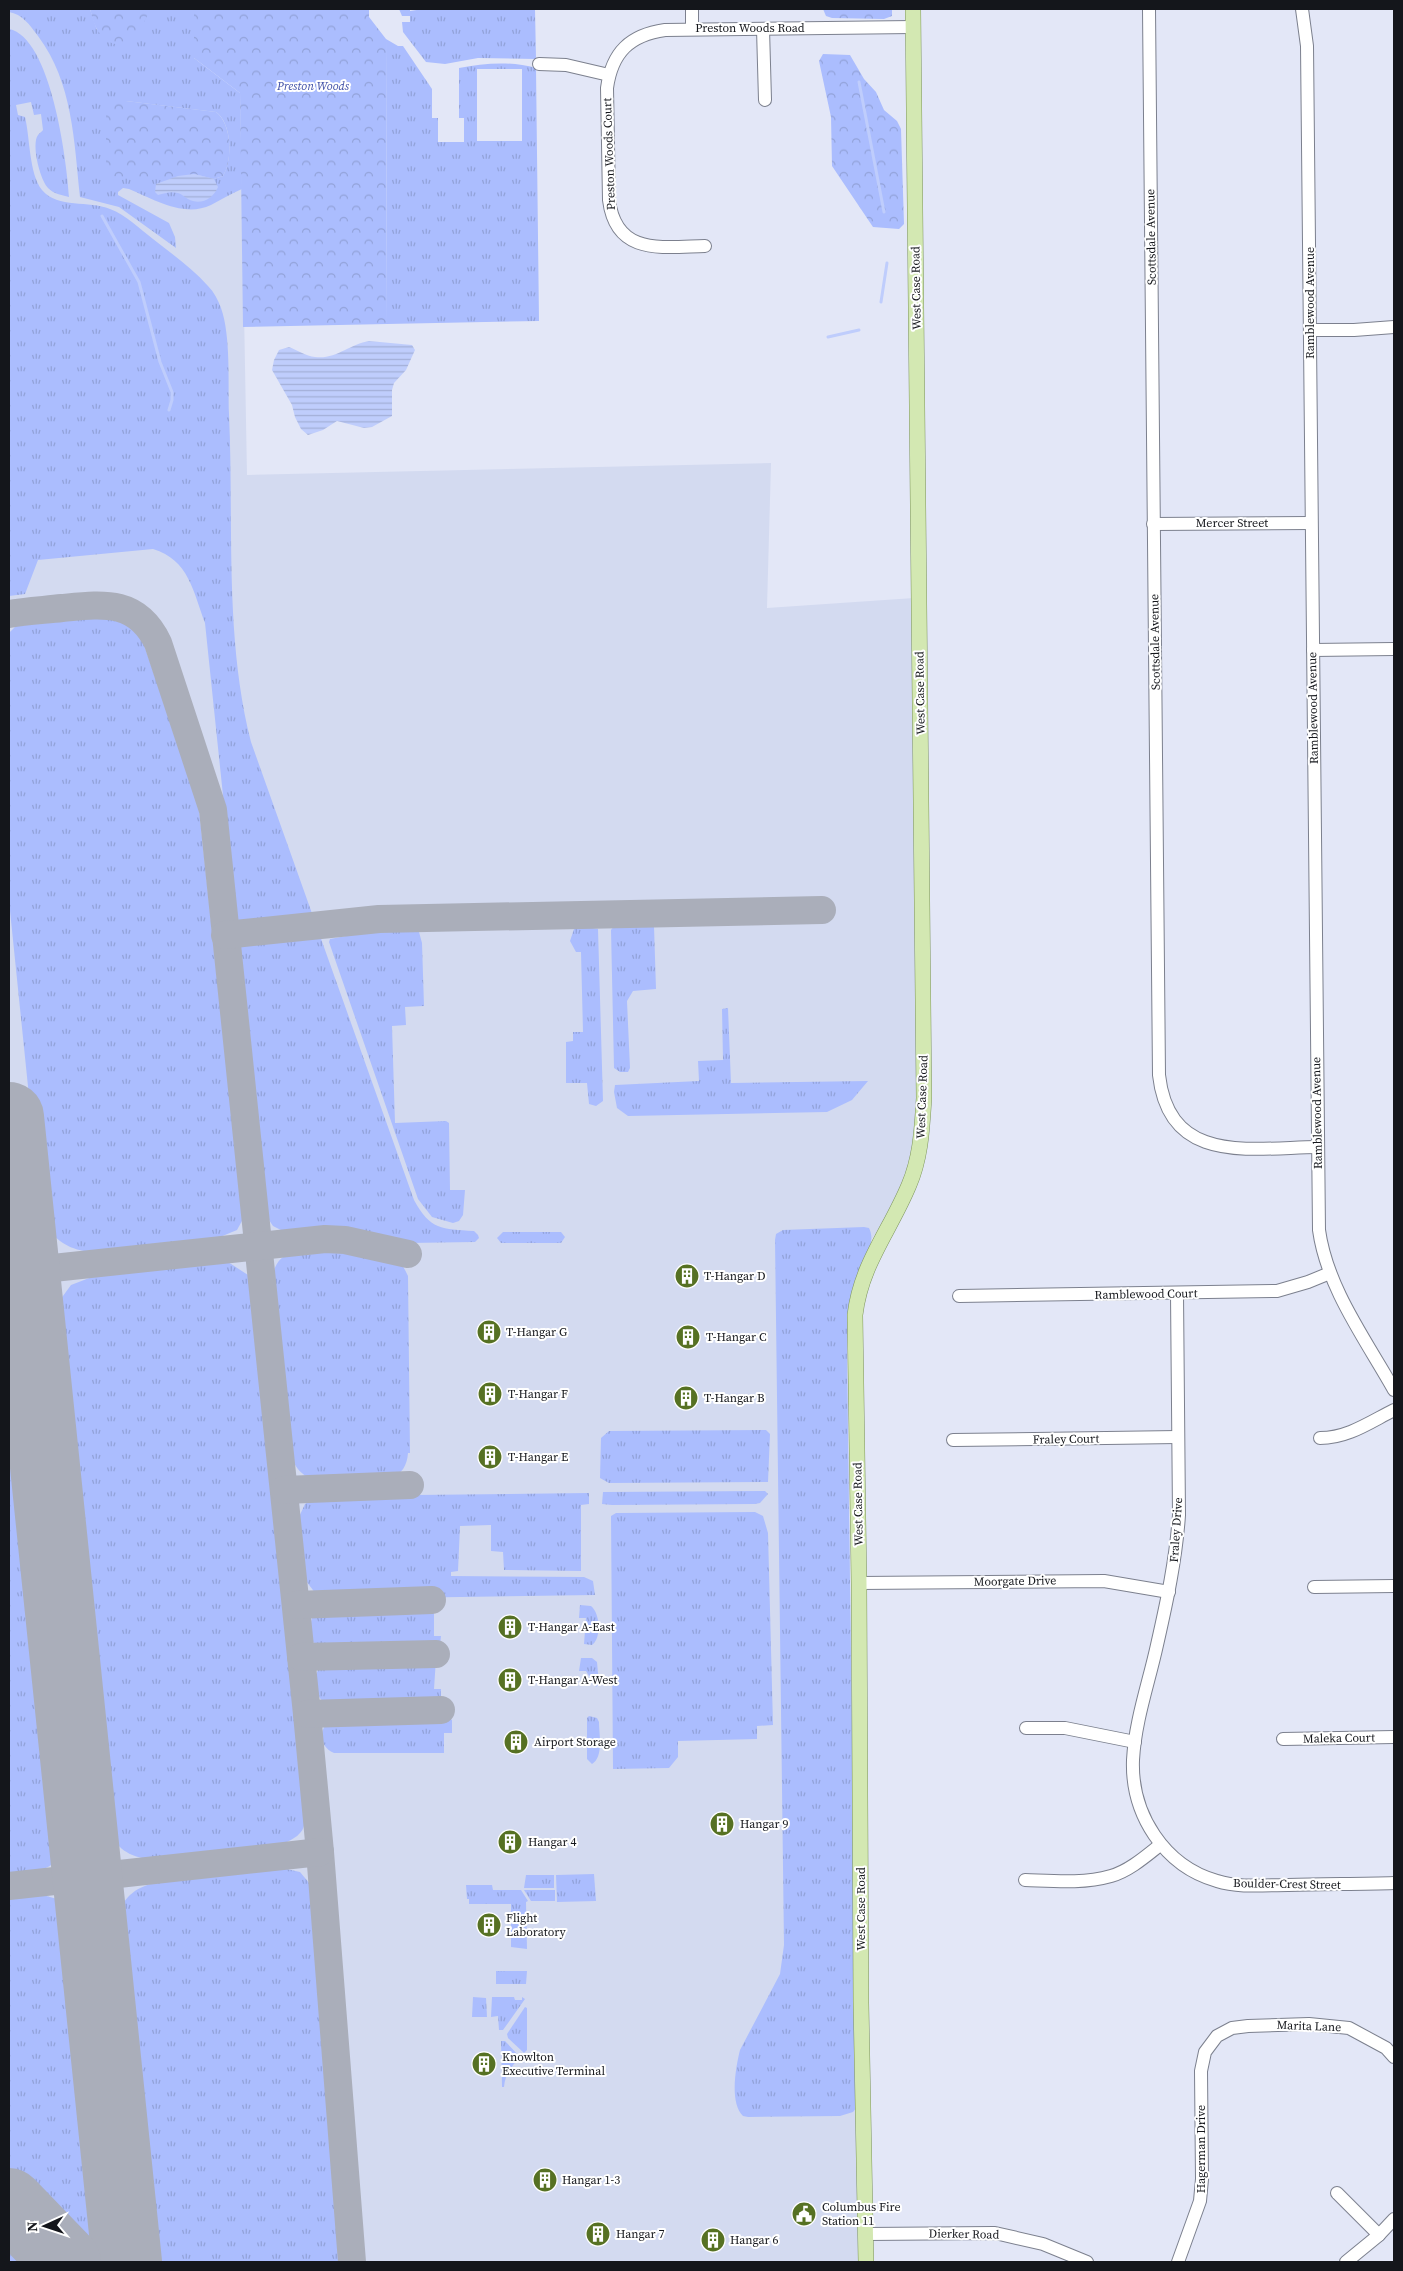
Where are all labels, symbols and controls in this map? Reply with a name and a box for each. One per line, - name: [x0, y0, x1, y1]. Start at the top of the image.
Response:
- street label: Preston Woods Road: [695, 20, 805, 36]
- park label: Preston Woods: [276, 78, 350, 94]
- street label: Preston Woods Court: [599, 97, 619, 210]
- street label: Scottsdale Avenue: [1142, 189, 1160, 285]
- street label: West Case Road: [907, 246, 925, 330]
- street label: Ramblewood Avenue: [1302, 247, 1318, 359]
- street label: Mercer Street: [1196, 515, 1268, 531]
- street label: Scottsdale Avenue: [1146, 594, 1164, 690]
- street label: West Case Road: [911, 651, 929, 735]
- street label: Ramblewood Avenue: [1304, 652, 1322, 764]
- street label: West Case Road: [913, 1055, 931, 1139]
- street label: Ramblewood Avenue: [1308, 1057, 1326, 1169]
- building icon: T-Hangar D: [674, 1263, 700, 1289]
- place label: T-Hangar D: [704, 1268, 765, 1284]
- street label: Ramblewood Court: [1094, 1285, 1198, 1303]
- building icon: T-Hangar G: [476, 1319, 502, 1345]
- place label: T-Hangar G: [506, 1324, 567, 1340]
- building icon: T-Hangar C: [675, 1324, 701, 1350]
- place label: T-Hangar C: [706, 1329, 767, 1345]
- building icon: T-Hangar F: [477, 1381, 503, 1407]
- building icon: T-Hangar B: [673, 1385, 699, 1411]
- place label: T-Hangar F: [508, 1386, 568, 1402]
- place label: T-Hangar B: [704, 1390, 765, 1406]
- street label: Fraley Court: [1033, 1430, 1099, 1448]
- building icon: T-Hangar E: [477, 1444, 503, 1470]
- place label: T-Hangar E: [508, 1449, 568, 1465]
- street label: West Case Road: [849, 1462, 867, 1546]
- street label: Fraley Drive: [1166, 1497, 1186, 1563]
- street label: Moorgate Drive: [974, 1572, 1056, 1590]
- building icon: T-Hangar A-East: [497, 1614, 523, 1640]
- place label: T-Hangar A-East: [528, 1619, 615, 1635]
- building icon: T-Hangar A-West: [497, 1667, 523, 1693]
- place label: T-Hangar A-West: [528, 1672, 617, 1688]
- building icon: Airport Storage: [503, 1729, 529, 1755]
- street label: Maleka Court: [1303, 1729, 1375, 1747]
- place label: Airport Storage: [534, 1734, 616, 1750]
- building icon: Hangar 9: [709, 1811, 735, 1837]
- place label: Hangar 9: [740, 1816, 788, 1832]
- building icon: Hangar 4: [497, 1829, 523, 1855]
- place label: Hangar 4: [528, 1834, 576, 1850]
- street label: West Case Road: [853, 1867, 869, 1951]
- street label: Boulder-Crest Street: [1233, 1875, 1341, 1893]
- place label: Flight Laboratory: [506, 1910, 567, 1940]
- building icon: Flight Laboratory: [476, 1912, 502, 1938]
- street label: Marita Lane: [1276, 2017, 1342, 2035]
- place label: Knowlton Executive Terminal: [502, 2049, 605, 2079]
- building icon: Knowlton Executive Terminal: [471, 2051, 497, 2077]
- street label: Hagerman Drive: [1193, 2105, 1209, 2193]
- building icon: Hangar 1-3: [532, 2167, 558, 2193]
- place label: Hangar 1-3: [562, 2172, 620, 2188]
- place label: Columbus Fire Station 11: [822, 2199, 901, 2229]
- north arrow: [20, 2201, 70, 2251]
- public building icon: Columbus Fire Station 11: [791, 2201, 817, 2227]
- text: N: [22, 2221, 42, 2232]
- building icon: Hangar 7: [585, 2221, 611, 2247]
- street label: Dierker Road: [929, 2225, 1000, 2243]
- place label: Hangar 7: [616, 2226, 664, 2242]
- building icon: Hangar 6: [700, 2227, 726, 2253]
- place label: Hangar 6: [730, 2232, 778, 2248]

